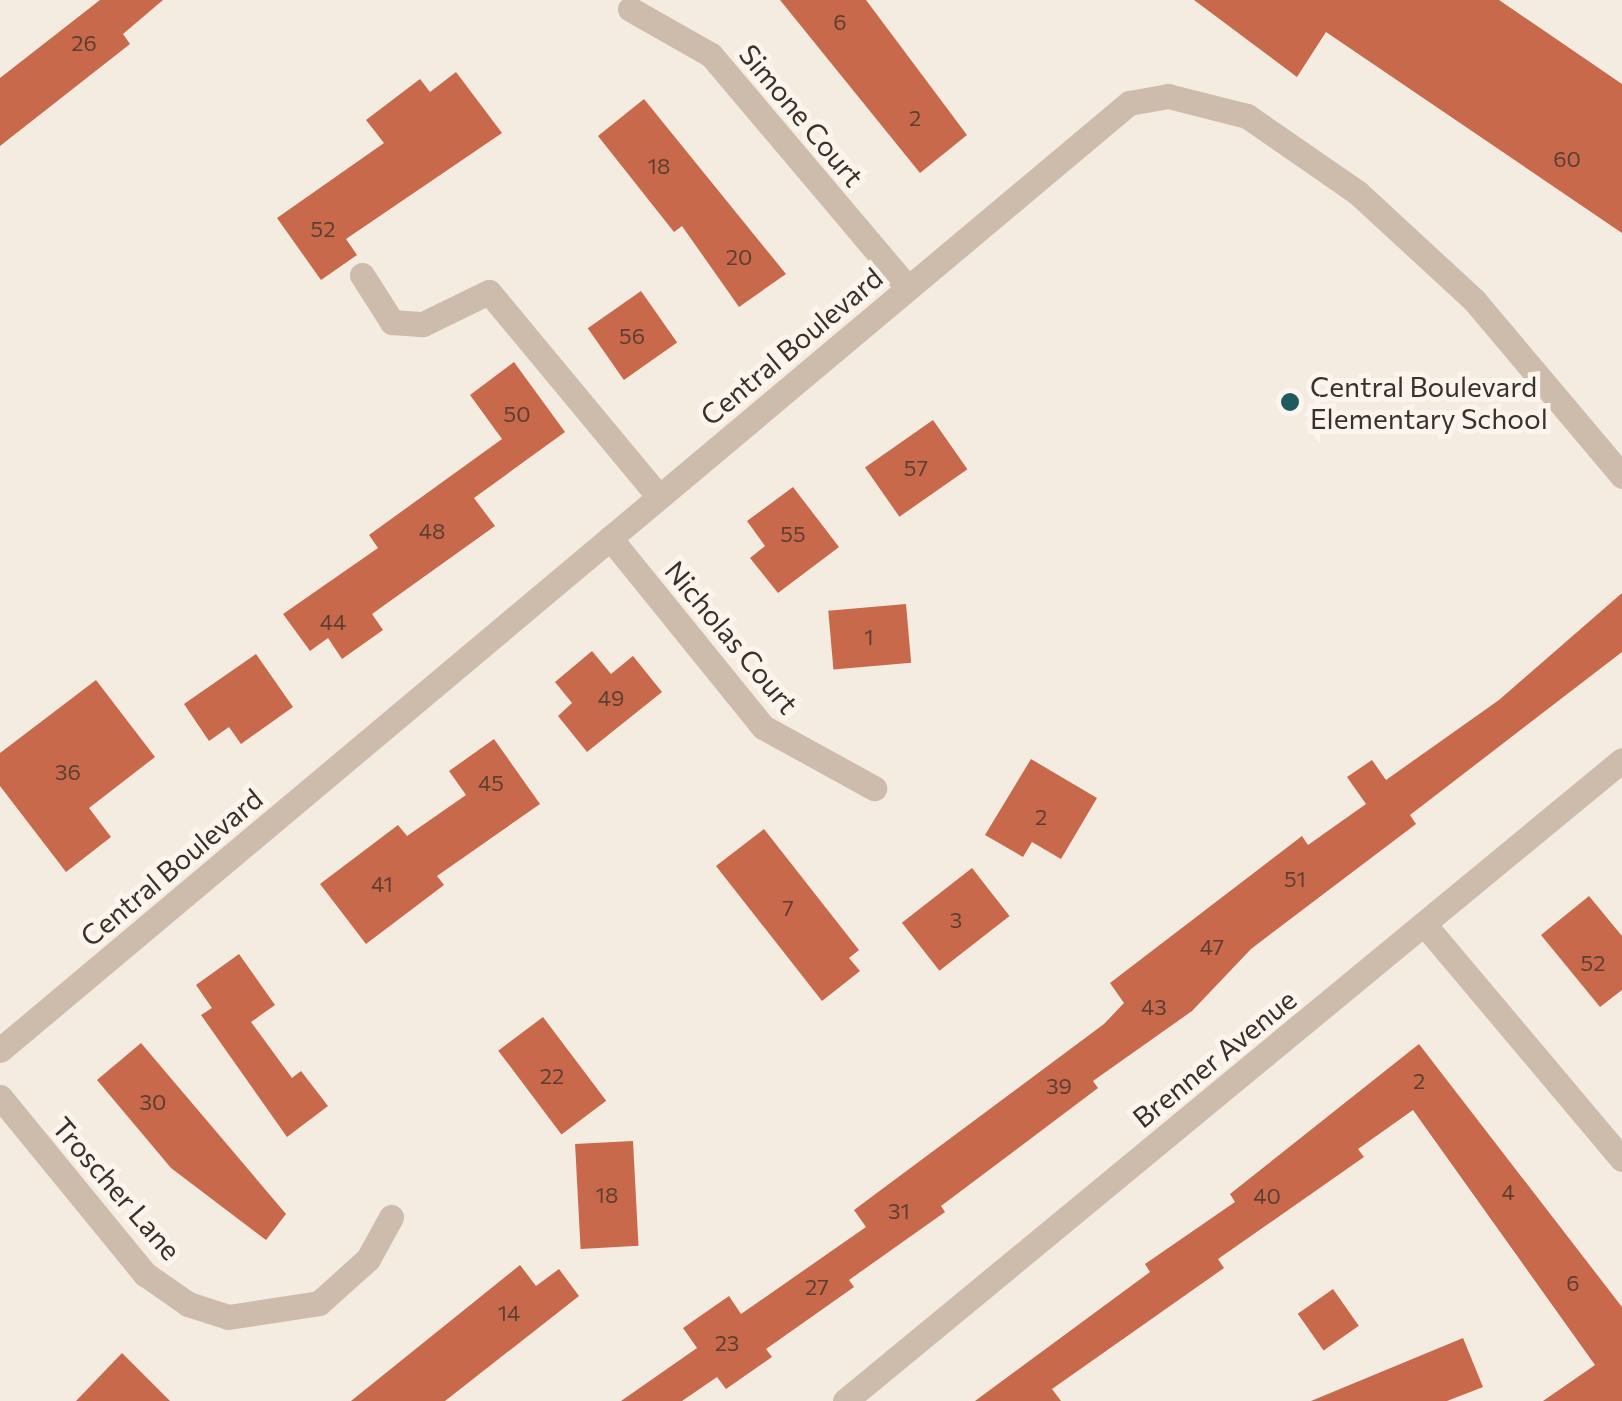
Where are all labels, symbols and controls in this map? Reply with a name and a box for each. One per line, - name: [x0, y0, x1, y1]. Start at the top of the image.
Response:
- house number: 6: [833, 9, 847, 35]
- house number: 26: [71, 30, 97, 56]
- street label: Simone Court: [733, 37, 871, 193]
- house number: 2: [909, 105, 921, 131]
- house number: 60: [1553, 146, 1581, 172]
- house number: 18: [648, 153, 670, 179]
- house number: 52: [311, 216, 335, 242]
- house number: 20: [726, 244, 752, 270]
- street label: Central Boulevard: [693, 260, 889, 432]
- house number: 56: [619, 323, 645, 349]
- place label: Central Boulevard Elementary School: [1310, 369, 1548, 435]
- marker: Central Boulevard Elementary School: [1279, 391, 1301, 413]
- house number: 50: [504, 401, 530, 427]
- house number: 57: [904, 455, 928, 481]
- house number: 48: [419, 518, 445, 544]
- house number: 55: [780, 521, 806, 547]
- street label: Nicholas Court: [658, 554, 806, 720]
- house number: 44: [320, 609, 346, 635]
- house number: 1: [864, 624, 874, 650]
- house number: 49: [598, 685, 624, 711]
- house number: 36: [55, 759, 81, 785]
- house number: 45: [478, 770, 504, 796]
- street label: Central Boulevard: [73, 781, 269, 953]
- house number: 2: [1035, 804, 1047, 830]
- house number: 51: [1284, 866, 1306, 892]
- house number: 41: [371, 871, 393, 897]
- house number: 7: [782, 895, 794, 921]
- house number: 3: [950, 907, 962, 933]
- house number: 47: [1200, 934, 1224, 960]
- house number: 52: [1581, 950, 1605, 976]
- street label: Brenner Avenue: [1126, 982, 1302, 1134]
- house number: 43: [1141, 994, 1167, 1020]
- house number: 22: [540, 1063, 564, 1089]
- house number: 2: [1413, 1068, 1425, 1094]
- house number: 39: [1046, 1073, 1072, 1099]
- house number: 30: [140, 1089, 166, 1115]
- street label: Troscher Lane: [46, 1110, 188, 1266]
- house number: 4: [1501, 1179, 1515, 1205]
- house number: 18: [596, 1182, 618, 1208]
- house number: 40: [1253, 1183, 1281, 1209]
- house number: 31: [888, 1198, 910, 1224]
- house number: 6: [1566, 1270, 1580, 1296]
- house number: 27: [805, 1274, 829, 1300]
- house number: 14: [498, 1300, 520, 1326]
- house number: 23: [715, 1330, 739, 1356]

